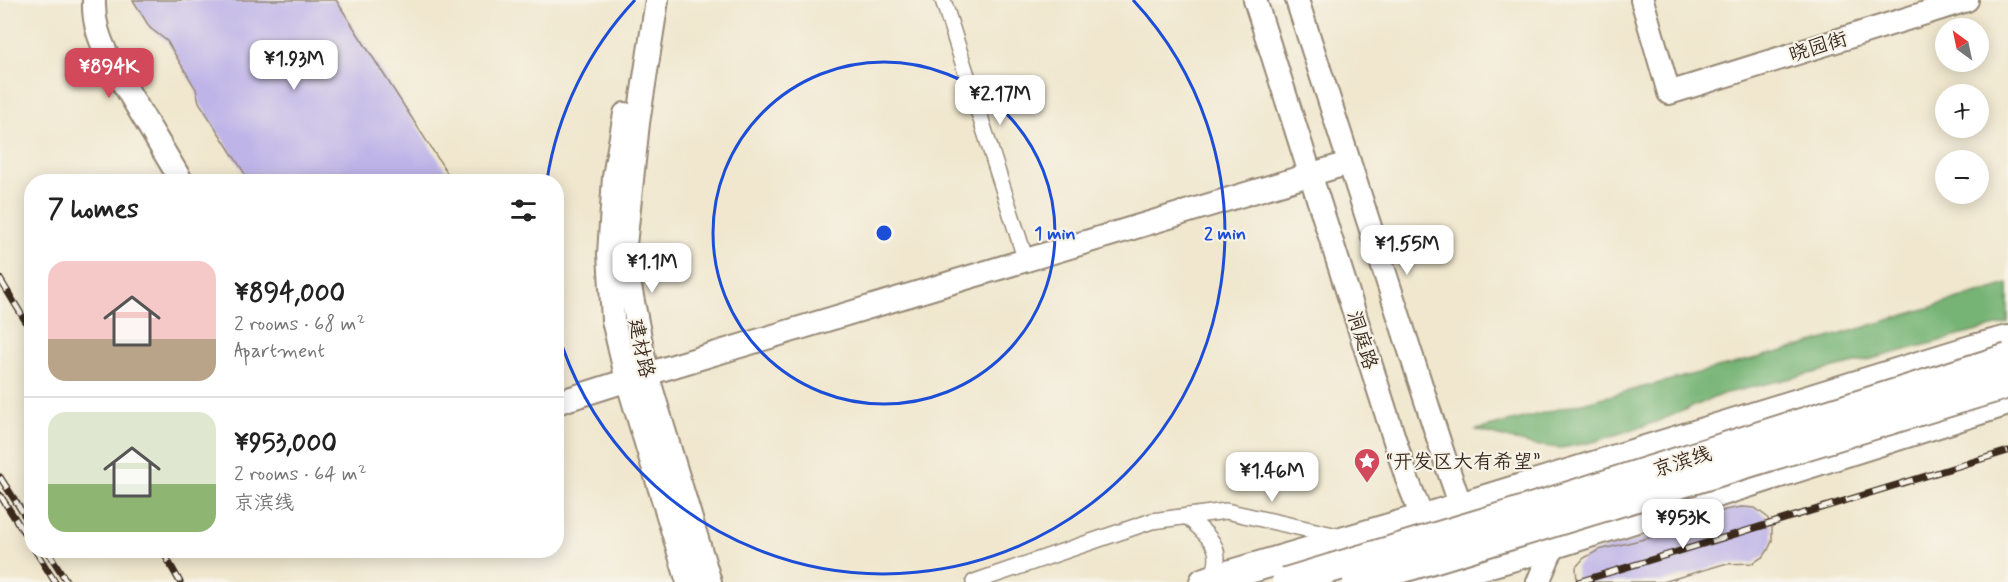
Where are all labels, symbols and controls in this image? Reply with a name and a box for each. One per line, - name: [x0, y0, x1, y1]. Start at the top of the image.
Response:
- north arrow: [1935, 18, 1989, 72]
- map controls: [1935, 18, 1989, 204]
- street label: 晓园街: [1786, 26, 1851, 69]
- pin: ¥1.93M: [245, 40, 343, 91]
- text: ¥1.93M: [264, 46, 324, 73]
- pin: ¥894K: [67, 48, 151, 99]
- text: ¥894K: [79, 54, 139, 81]
- pin: ¥2.17M: [951, 75, 1049, 126]
- text: ¥2.17M: [969, 81, 1031, 108]
- button: +: [1935, 84, 1989, 138]
- button: −: [1935, 150, 1989, 204]
- text: 7 homes: [48, 193, 139, 227]
- icon: filters: [507, 194, 540, 227]
- text: 1 min: [1034, 222, 1076, 246]
- text: 2 min: [1204, 222, 1246, 246]
- centre of rings: [874, 223, 894, 243]
- pin: ¥1.55M: [1358, 225, 1456, 276]
- text: ¥1.55M: [1375, 231, 1439, 258]
- pin: ¥1.1M: [610, 243, 694, 294]
- text: ¥1.1M: [626, 249, 678, 276]
- text: ¥894,000: [234, 277, 345, 311]
- icon: home: [96, 285, 168, 357]
- street label: 洞庭路: [1340, 308, 1384, 374]
- text: 2 rooms · 68 m²: [234, 311, 365, 338]
- street label: 建材路: [621, 316, 660, 381]
- text: Apartment: [234, 338, 325, 365]
- text: ¥953,000: [234, 427, 337, 461]
- icon: home: [96, 436, 168, 508]
- street label: 京滨线: [1650, 441, 1715, 484]
- place icon: “开发区大有希望”: [1352, 446, 1382, 484]
- place label: “开发区大有希望”: [1386, 449, 1541, 476]
- pin: ¥1.46M: [1223, 452, 1321, 503]
- text: ¥1.46M: [1240, 458, 1304, 485]
- text: 2 rooms · 64 m²: [234, 461, 367, 488]
- text: 京滨线: [234, 490, 294, 517]
- pin: ¥953K: [1641, 499, 1725, 550]
- text: ¥953K: [1656, 505, 1710, 532]

